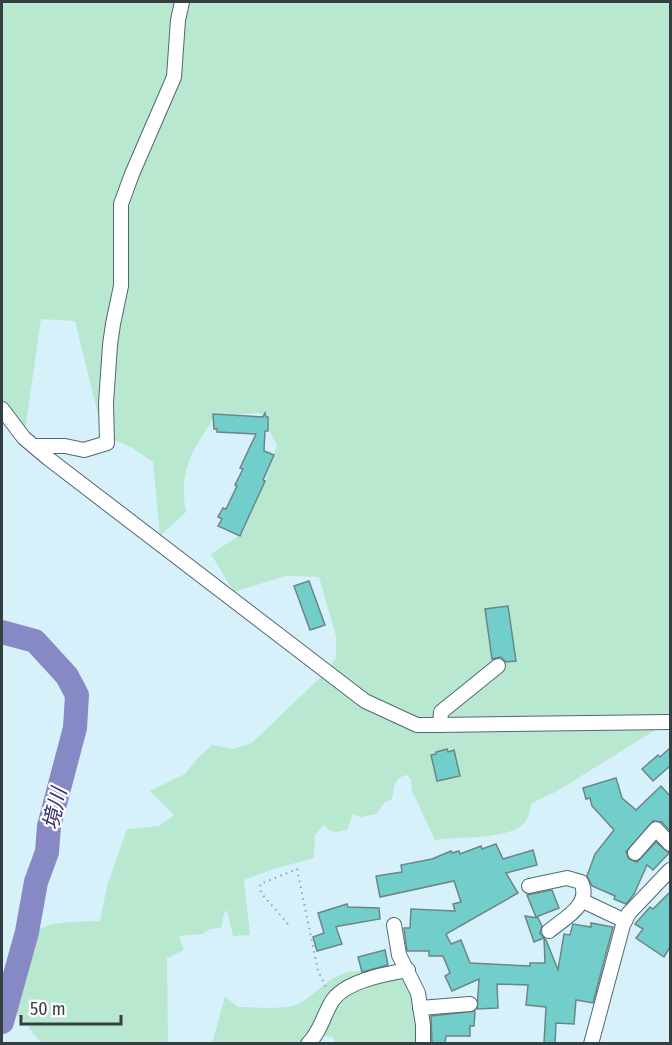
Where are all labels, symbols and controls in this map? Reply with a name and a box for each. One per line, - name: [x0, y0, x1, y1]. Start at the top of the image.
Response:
- water label: 境川: [38, 784, 73, 832]
- scale bar: [21, 988, 122, 1026]
- text: 50 m: [30, 998, 66, 1020]

